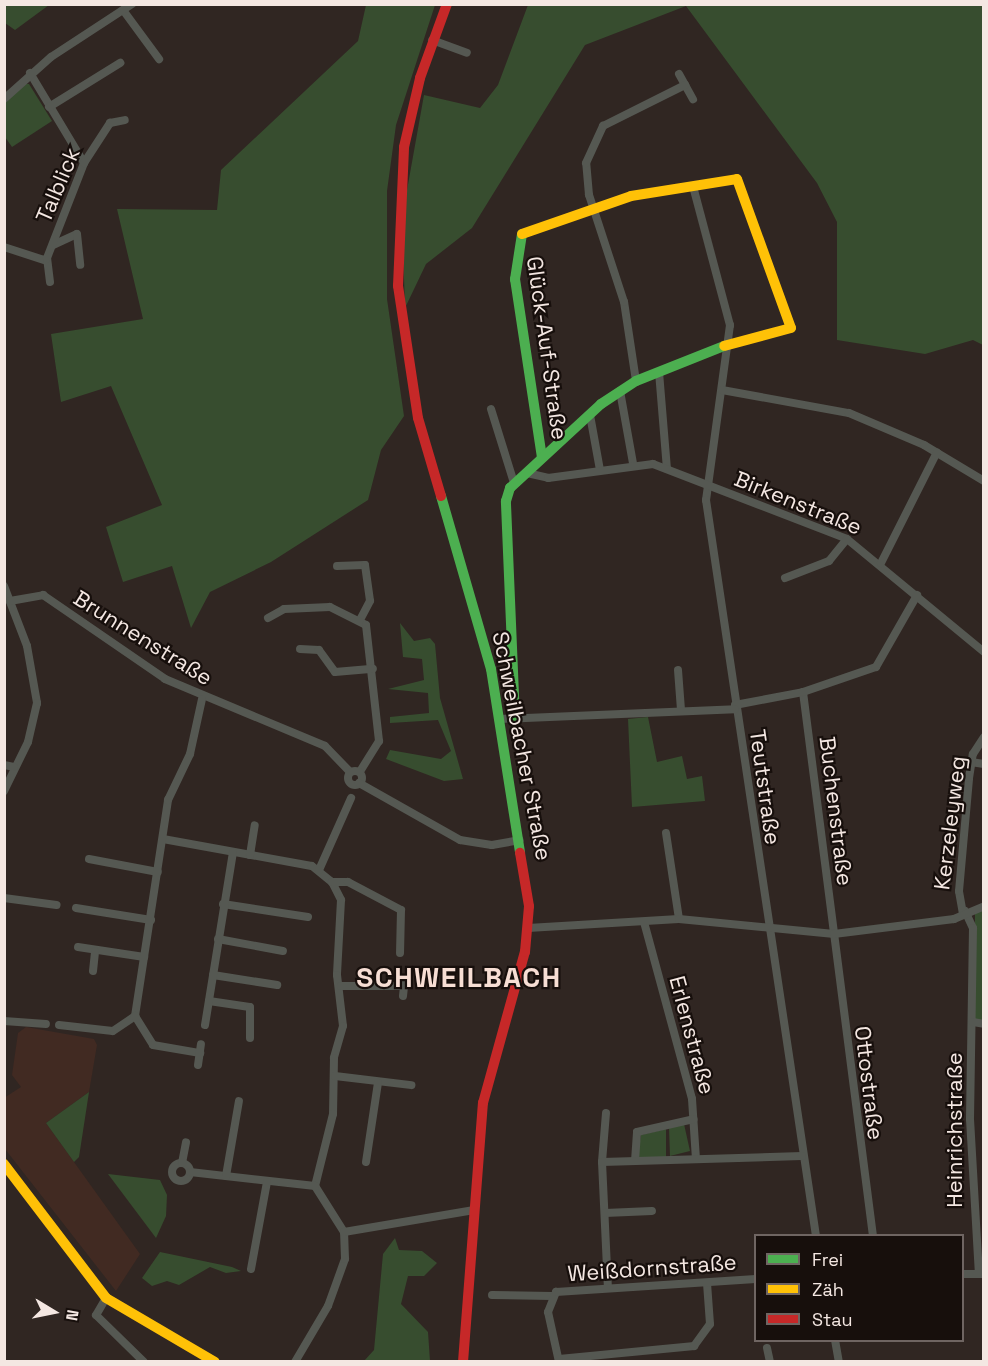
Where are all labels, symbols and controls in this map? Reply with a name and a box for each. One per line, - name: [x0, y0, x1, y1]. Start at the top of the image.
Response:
- street label: Talblick: [30, 143, 86, 227]
- street label: Glück-Auf-Straße: [521, 255, 573, 441]
- street label: Birkenstraße: [731, 466, 865, 540]
- street label: Brunnenstraße: [69, 585, 217, 691]
- street label: Schweilbacher Straße: [487, 629, 557, 863]
- street label: Teutstraße: [744, 728, 786, 846]
- street label: Buchenstraße: [814, 735, 858, 887]
- street label: Kerzeleyweg: [929, 755, 971, 891]
- district label: SCHWEILBACH: [356, 960, 562, 994]
- street label: Erlenstraße: [664, 973, 720, 1097]
- street label: Ottostraße: [849, 1025, 889, 1141]
- street label: Heinrichstraße: [942, 1052, 968, 1208]
- legend: [754, 1234, 964, 1342]
- text: Frei: [812, 1248, 843, 1271]
- street label: Weißdornstraße: [566, 1249, 738, 1287]
- text: Zäh: [812, 1278, 844, 1301]
- north arrow: [24, 1282, 84, 1342]
- text: N: [61, 1308, 83, 1322]
- text: Stau: [812, 1308, 852, 1331]

